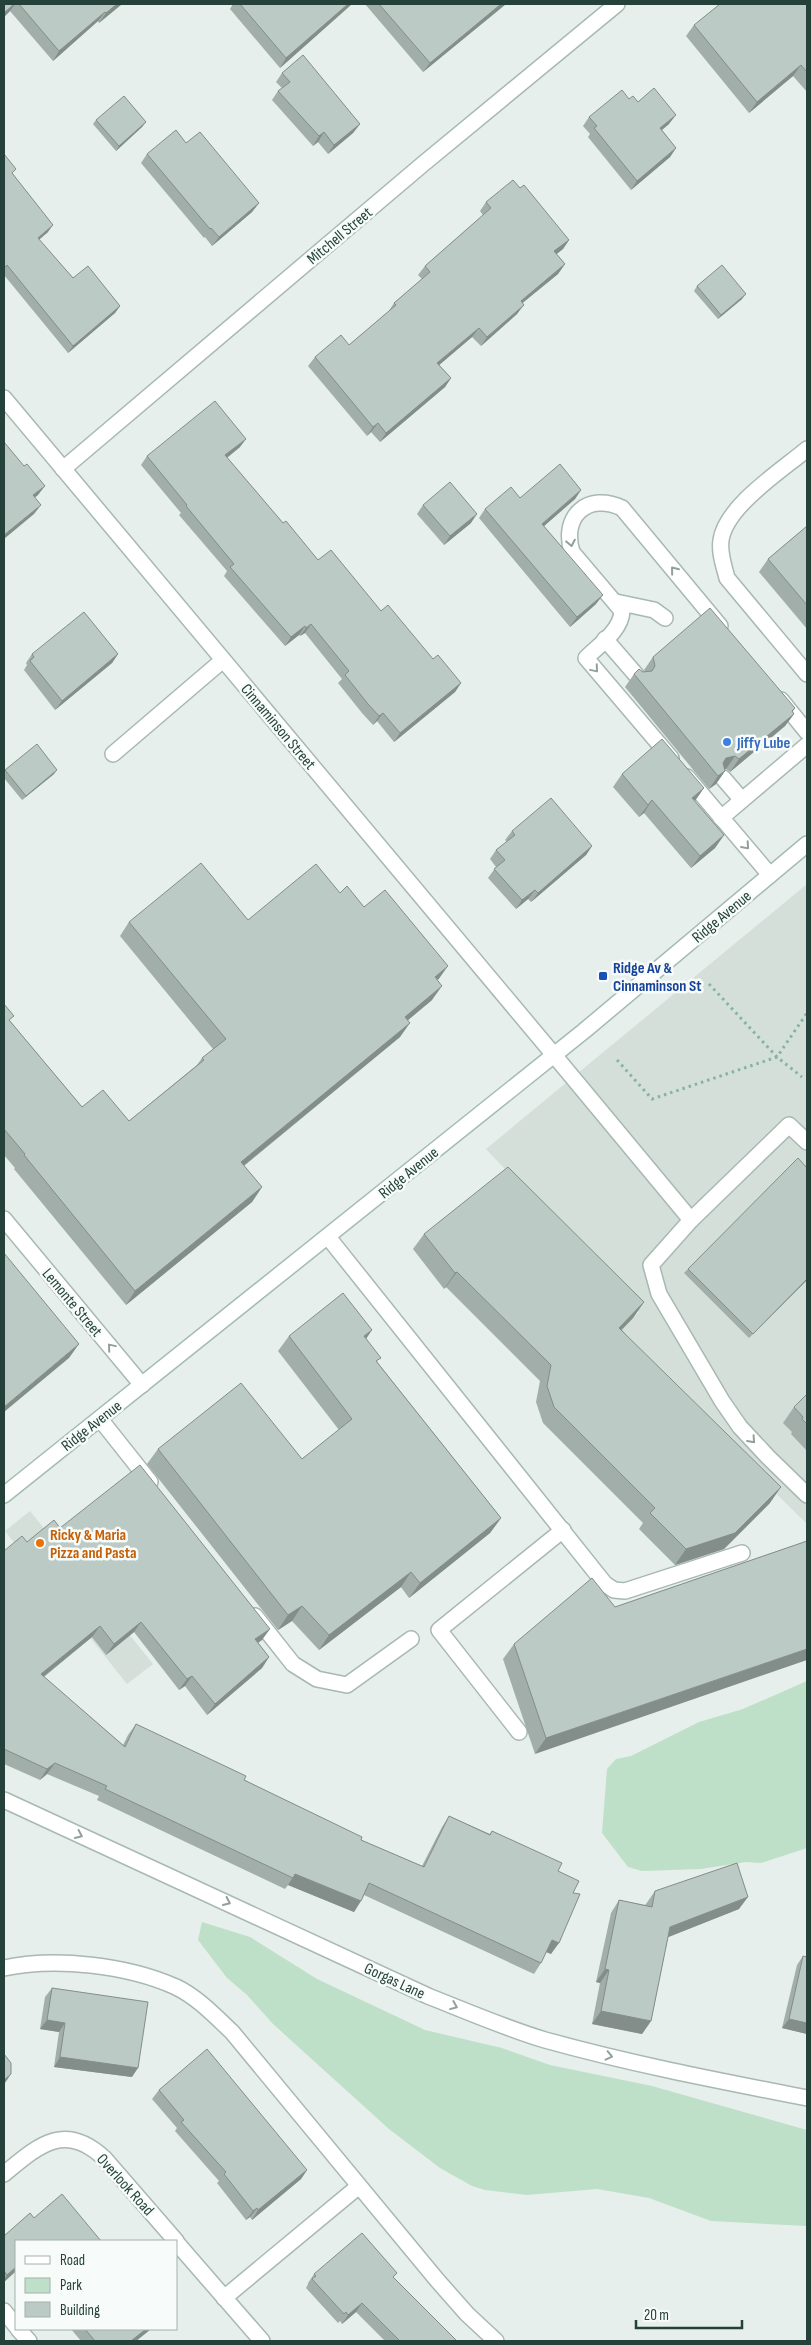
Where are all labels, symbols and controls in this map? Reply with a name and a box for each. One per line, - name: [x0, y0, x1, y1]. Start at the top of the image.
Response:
- street label: Mitchell Street: [304, 203, 376, 269]
- one-way arrow: [565, 538, 575, 547]
- one-way arrow: [672, 567, 680, 576]
- one-way arrow: [589, 663, 598, 672]
- street label: Cinnaminson Street: [236, 680, 319, 774]
- place label: Jiffy Lube: [736, 734, 790, 753]
- marker: Jiffy Lube: [721, 736, 733, 748]
- one-way arrow: [740, 840, 748, 849]
- street label: Ridge Avenue: [688, 887, 755, 947]
- place label: Ridge Av & Cinnaminson St: [613, 959, 701, 996]
- marker: Ridge Av & Cinnaminson St: [597, 970, 609, 982]
- street label: Ridge Avenue: [375, 1143, 443, 1203]
- street label: Lemonte Street: [38, 1265, 106, 1341]
- one-way arrow: [108, 1344, 117, 1353]
- street label: Ridge Avenue: [58, 1397, 126, 1456]
- one-way arrow: [746, 1434, 755, 1443]
- place label: Ricky & Maria Pizza and Pasta: [50, 1526, 137, 1563]
- marker: Ricky & Maria Pizza and Pasta: [34, 1537, 46, 1549]
- one-way arrow: [74, 1828, 83, 1839]
- one-way arrow: [222, 1896, 231, 1907]
- street label: Gorgas Lane: [361, 1959, 428, 2004]
- one-way arrow: [449, 2000, 458, 2011]
- one-way arrow: [604, 2050, 613, 2061]
- street label: Overlook Road: [92, 2150, 158, 2220]
- legend: [15, 2240, 178, 2330]
- text: Road: [60, 2251, 85, 2270]
- text: Park: [60, 2276, 82, 2295]
- scale bar: [636, 2298, 742, 2330]
- text: Building: [60, 2301, 100, 2320]
- text: 20 m: [644, 2306, 669, 2325]

